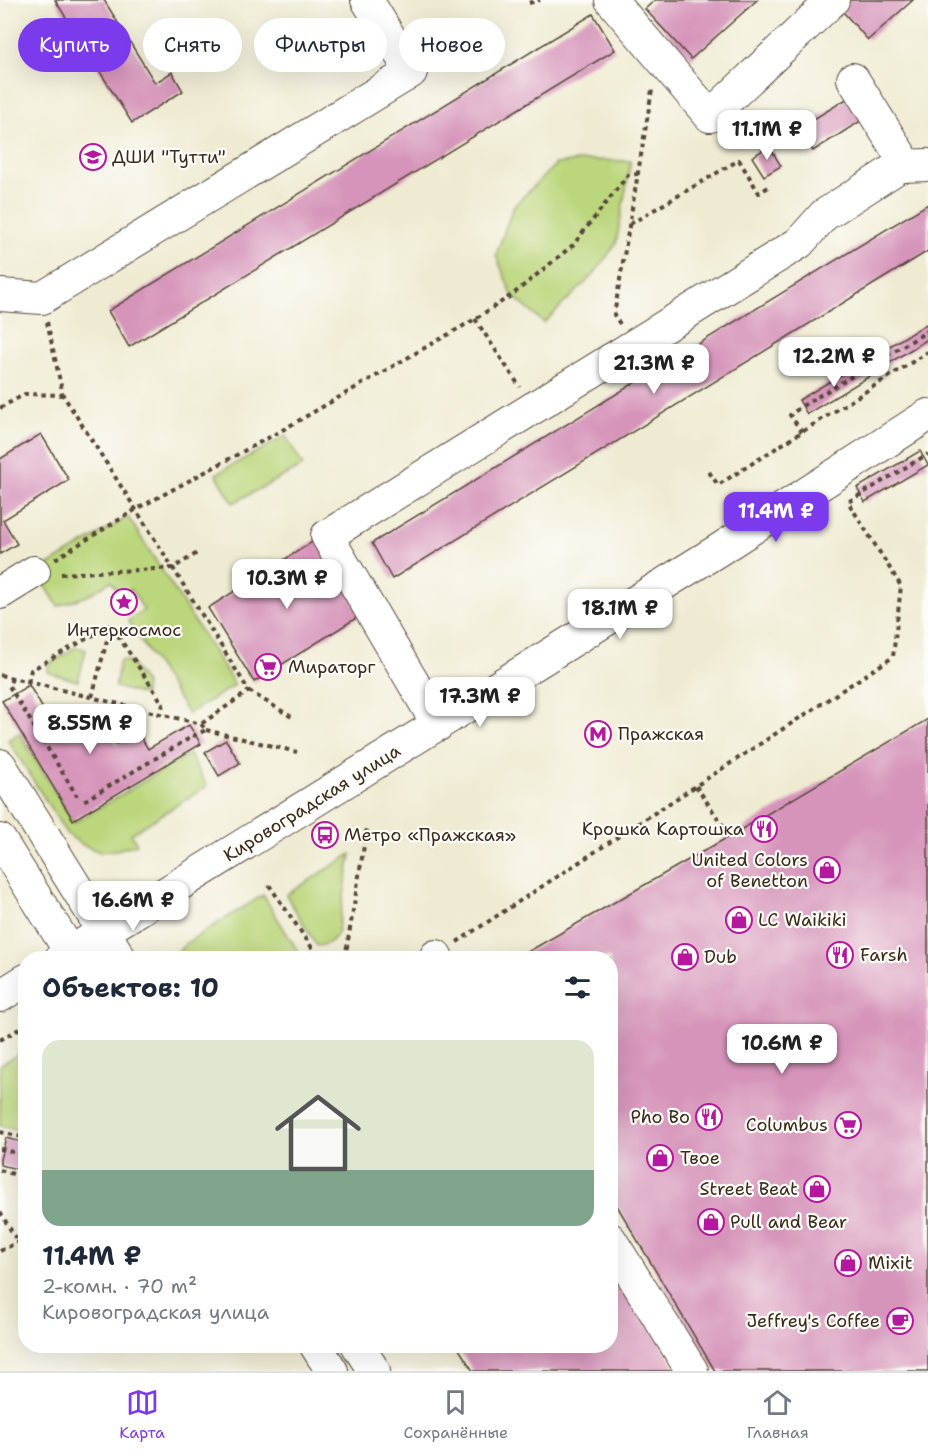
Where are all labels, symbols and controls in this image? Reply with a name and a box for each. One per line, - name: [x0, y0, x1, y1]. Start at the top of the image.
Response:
- chip: Купить: [18, 18, 131, 72]
- chip: Снять: [143, 18, 242, 72]
- chip: Фильтры: [254, 18, 387, 72]
- chip: Новое: [399, 18, 505, 72]
- pin: 11.1M ₽: [712, 110, 822, 161]
- text: 11.1M ₽: [731, 116, 803, 142]
- school or university icon: ДШИ "Тутти": [78, 142, 108, 172]
- place label: ДШИ "Тутти": [112, 145, 226, 169]
- pin: 12.2M ₽: [779, 337, 889, 388]
- text: 12.2M ₽: [792, 343, 876, 369]
- pin: 21.3M ₽: [599, 344, 709, 395]
- text: 21.3M ₽: [613, 350, 695, 376]
- pin: 11.4M ₽: [721, 492, 831, 543]
- text: 11.4M ₽: [738, 498, 814, 524]
- pin: 10.3M ₽: [232, 559, 342, 610]
- text: 10.3M ₽: [246, 565, 328, 591]
- place icon: Интеркосмос: [109, 587, 139, 617]
- pin: 18.1M ₽: [565, 589, 675, 640]
- text: 18.1M ₽: [582, 595, 658, 621]
- place label: Интеркосмос: [67, 618, 181, 642]
- supermarket icon: Мираторг: [253, 652, 283, 682]
- place label: Мираторг: [288, 655, 375, 679]
- pin: 17.3M ₽: [425, 677, 535, 728]
- text: 17.3M ₽: [439, 683, 521, 709]
- pin: 8.55M ₽: [35, 704, 145, 755]
- text: 8.55M ₽: [47, 710, 133, 736]
- metro station icon: Пражская: [583, 719, 613, 749]
- place label: Пражская: [618, 722, 704, 746]
- street label: Кировоградская улица: [219, 739, 405, 867]
- restaurant icon: Крошка Картошка: [749, 814, 779, 844]
- place label: Крошка Картошка: [582, 817, 744, 841]
- bus stop icon: Метро «Пражская»: [310, 820, 340, 850]
- place label: Метро «Пражская»: [344, 823, 516, 847]
- place label: United Colors of Benetton: [691, 848, 808, 893]
- shop icon: United Colors of Benetton: [812, 855, 842, 885]
- pin: 16.6M ₽: [78, 881, 188, 932]
- text: 16.6M ₽: [92, 887, 174, 913]
- shop icon: LC Waikiki: [724, 905, 754, 935]
- place label: LC Waikiki: [758, 908, 847, 932]
- restaurant icon: Farsh: [825, 940, 855, 970]
- shop icon: Dub: [670, 942, 700, 972]
- place label: Farsh: [860, 943, 908, 967]
- place label: Dub: [704, 945, 737, 969]
- text: Объектов: 10: [42, 970, 219, 1005]
- icon: filters: [561, 971, 594, 1004]
- pin: 10.6M ₽: [727, 1024, 837, 1075]
- text: 10.6M ₽: [741, 1030, 823, 1056]
- icon: home: [264, 1079, 372, 1187]
- restaurant icon: Pho Bo: [694, 1102, 724, 1132]
- place label: Pho Bo: [631, 1105, 690, 1129]
- supermarket icon: Columbus: [833, 1110, 863, 1140]
- place label: Columbus: [746, 1113, 828, 1137]
- shop icon: Твое: [645, 1143, 675, 1173]
- place label: Твое: [680, 1146, 720, 1170]
- shop icon: Street Beat: [802, 1174, 832, 1204]
- place label: Street Beat: [700, 1177, 798, 1201]
- shop icon: Pull and Bear: [696, 1207, 726, 1237]
- place label: Pull and Bear: [730, 1210, 847, 1234]
- text: 11.4M ₽: [42, 1238, 142, 1273]
- shop icon: Mixit: [833, 1248, 863, 1278]
- place label: Mixit: [868, 1251, 913, 1275]
- text: 2-комн. · 70 m²: [42, 1273, 197, 1299]
- text: Кировоградская улица: [42, 1299, 269, 1325]
- cafe icon: Jeffrey's Coffee: [885, 1306, 915, 1336]
- place label: Jeffrey's Coffee: [746, 1309, 880, 1333]
- tab: Карта: [119, 1386, 165, 1443]
- tab: Сохранённые: [404, 1386, 508, 1443]
- tab: Главная: [747, 1386, 809, 1443]

